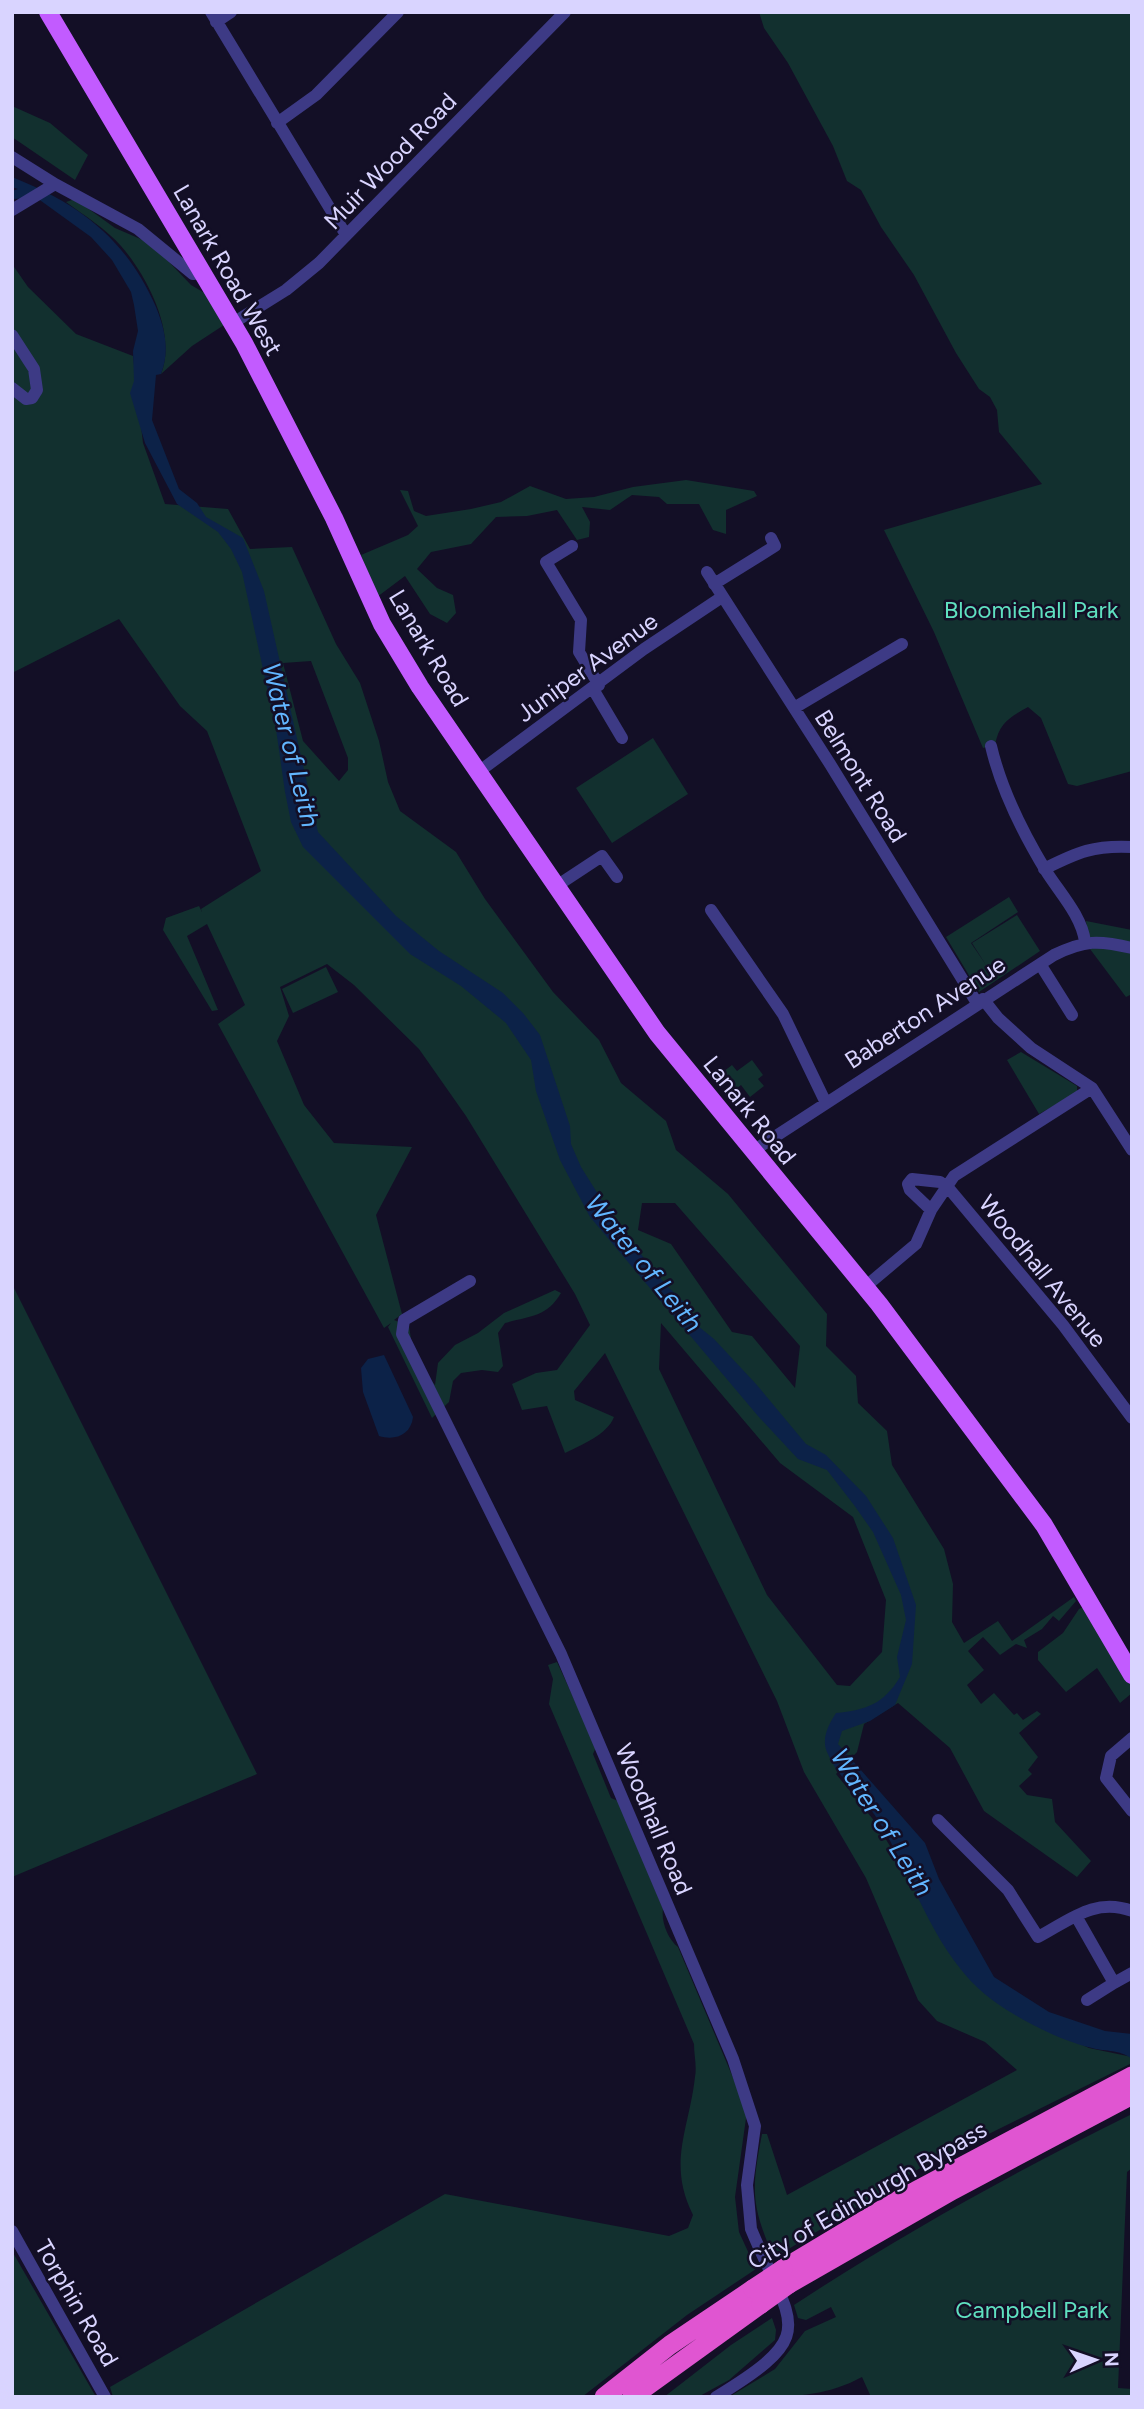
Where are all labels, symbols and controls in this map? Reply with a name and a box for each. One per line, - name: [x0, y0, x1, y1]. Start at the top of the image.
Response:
- street label: Muir Wood Road: [318, 87, 462, 235]
- street label: Lanark Road West: [167, 179, 289, 361]
- street label: Lanark Road: [383, 584, 475, 712]
- park label: Bloomiehall Park: [944, 595, 1119, 624]
- street label: Juniper Avenue: [511, 606, 663, 728]
- water label: Water of Leith: [255, 660, 327, 830]
- street label: Belmont Road: [809, 704, 913, 848]
- street label: Baberton Avenue: [839, 949, 1011, 1075]
- street label: Lanark Road: [697, 1050, 803, 1170]
- water label: Water of Leith: [579, 1188, 709, 1338]
- street label: Woodhall Avenue: [973, 1189, 1113, 1353]
- street label: Woodhall Road: [609, 1739, 699, 1899]
- water label: Water of Leith: [824, 1742, 940, 1902]
- street label: City of Edinburgh Bypass: [742, 2115, 992, 2275]
- street label: Torphin Road: [29, 2234, 125, 2372]
- park label: Campbell Park: [955, 2295, 1109, 2324]
- north arrow: [1060, 2325, 1130, 2395]
- text: N: [1100, 2352, 1123, 2367]

